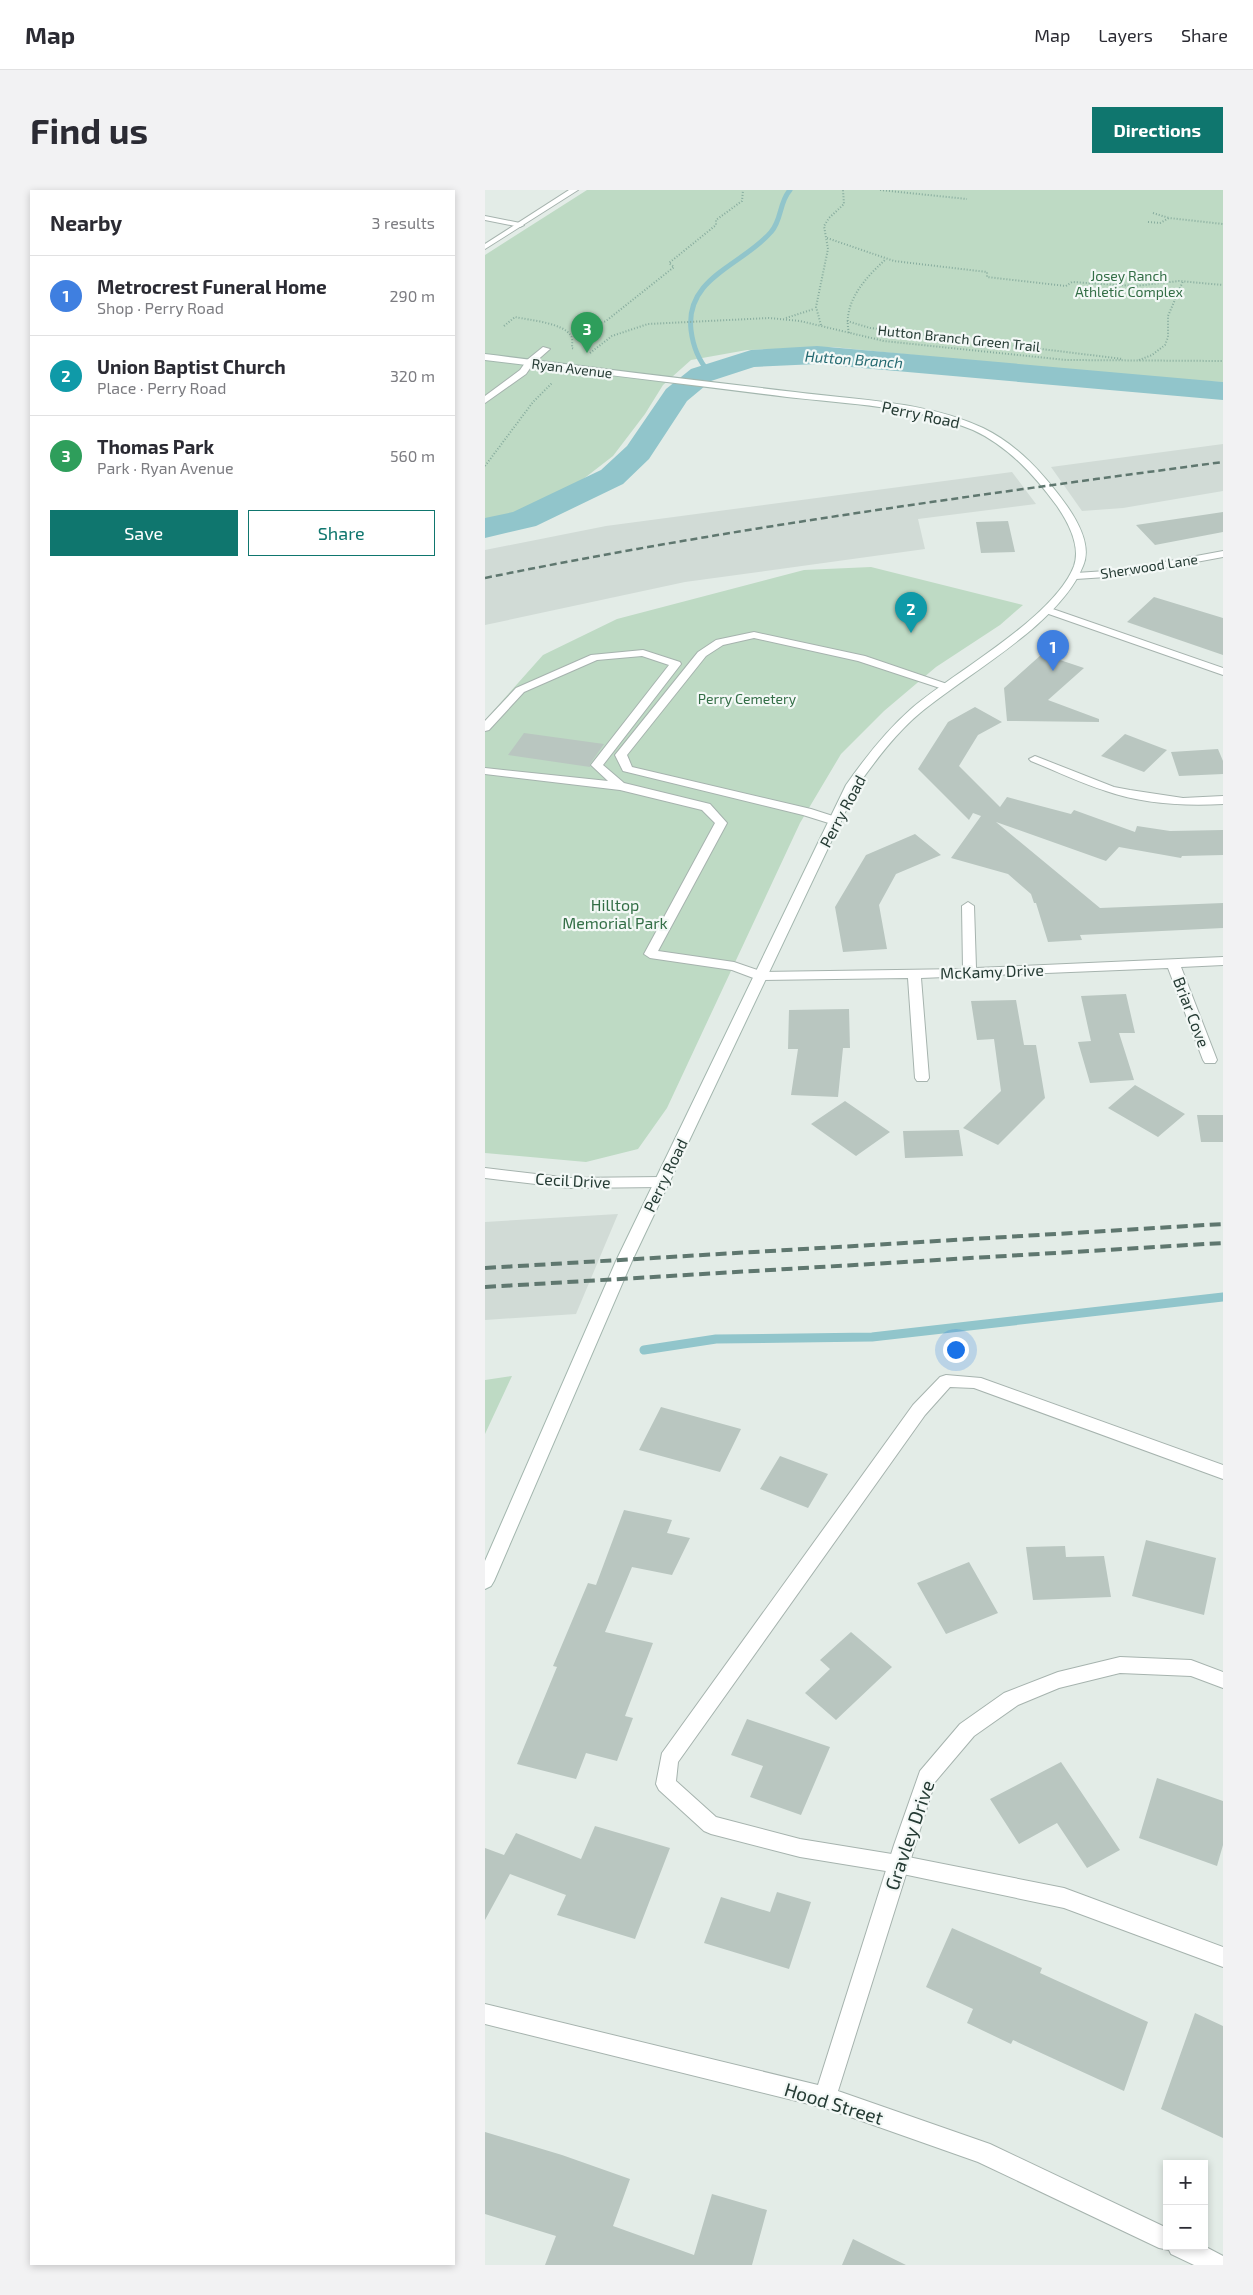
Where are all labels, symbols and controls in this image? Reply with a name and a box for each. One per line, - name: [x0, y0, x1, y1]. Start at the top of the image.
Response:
- text: Map: [25, 20, 75, 49]
- text: Map: [1034, 24, 1070, 46]
- text: Layers: [1098, 24, 1153, 46]
- text: Share: [1181, 24, 1228, 46]
- button: Directions: [1092, 107, 1223, 153]
- text: Find us: [30, 109, 148, 151]
- text: Nearby: [50, 210, 122, 235]
- text: 3 results: [372, 213, 435, 232]
- park label: Josey Ranch Athletic Complex: [1075, 267, 1184, 300]
- text: Metrocrest Funeral Home: [97, 275, 327, 298]
- text: 1: [63, 286, 69, 305]
- text: 290 m: [390, 286, 435, 305]
- text: Shop · Perry Road: [97, 298, 224, 317]
- pin: 3: [571, 312, 603, 353]
- street label: Hutton Branch Green Trail: [877, 321, 1042, 355]
- water label: Hutton Branch: [804, 347, 904, 371]
- text: Union Baptist Church: [97, 355, 286, 378]
- street label: Ryan Avenue: [531, 355, 613, 381]
- text: 2: [61, 366, 71, 385]
- text: 320 m: [390, 366, 435, 385]
- text: Place · Perry Road: [97, 378, 226, 397]
- street label: Perry Road: [880, 396, 962, 432]
- text: Thomas Park: [97, 435, 214, 458]
- text: 3: [61, 446, 71, 465]
- text: 560 m: [390, 446, 435, 465]
- text: Park · Ryan Avenue: [97, 458, 234, 477]
- button: Save: [50, 510, 238, 556]
- button: Share: [248, 510, 435, 556]
- street label: Sherwood Lane: [1099, 550, 1199, 582]
- pin: 2: [895, 592, 927, 633]
- pin: 1: [1037, 630, 1069, 671]
- park label: Perry Cemetery: [698, 690, 797, 707]
- street label: Perry Road: [815, 772, 869, 850]
- park label: Hilltop Memorial Park: [562, 895, 668, 932]
- street label: McKamy Drive: [940, 960, 1044, 982]
- street label: Briar Cove: [1170, 974, 1214, 1050]
- street label: Perry Road: [639, 1135, 691, 1215]
- street label: Cecil Drive: [535, 1169, 611, 1191]
- your location: [943, 1337, 969, 1363]
- street label: Gravley Drive: [879, 1777, 939, 1893]
- street label: Hood Street: [782, 2077, 886, 2129]
- map controls: [1163, 2160, 1208, 2250]
- button: +: [1163, 2160, 1208, 2205]
- button: −: [1163, 2205, 1208, 2250]

